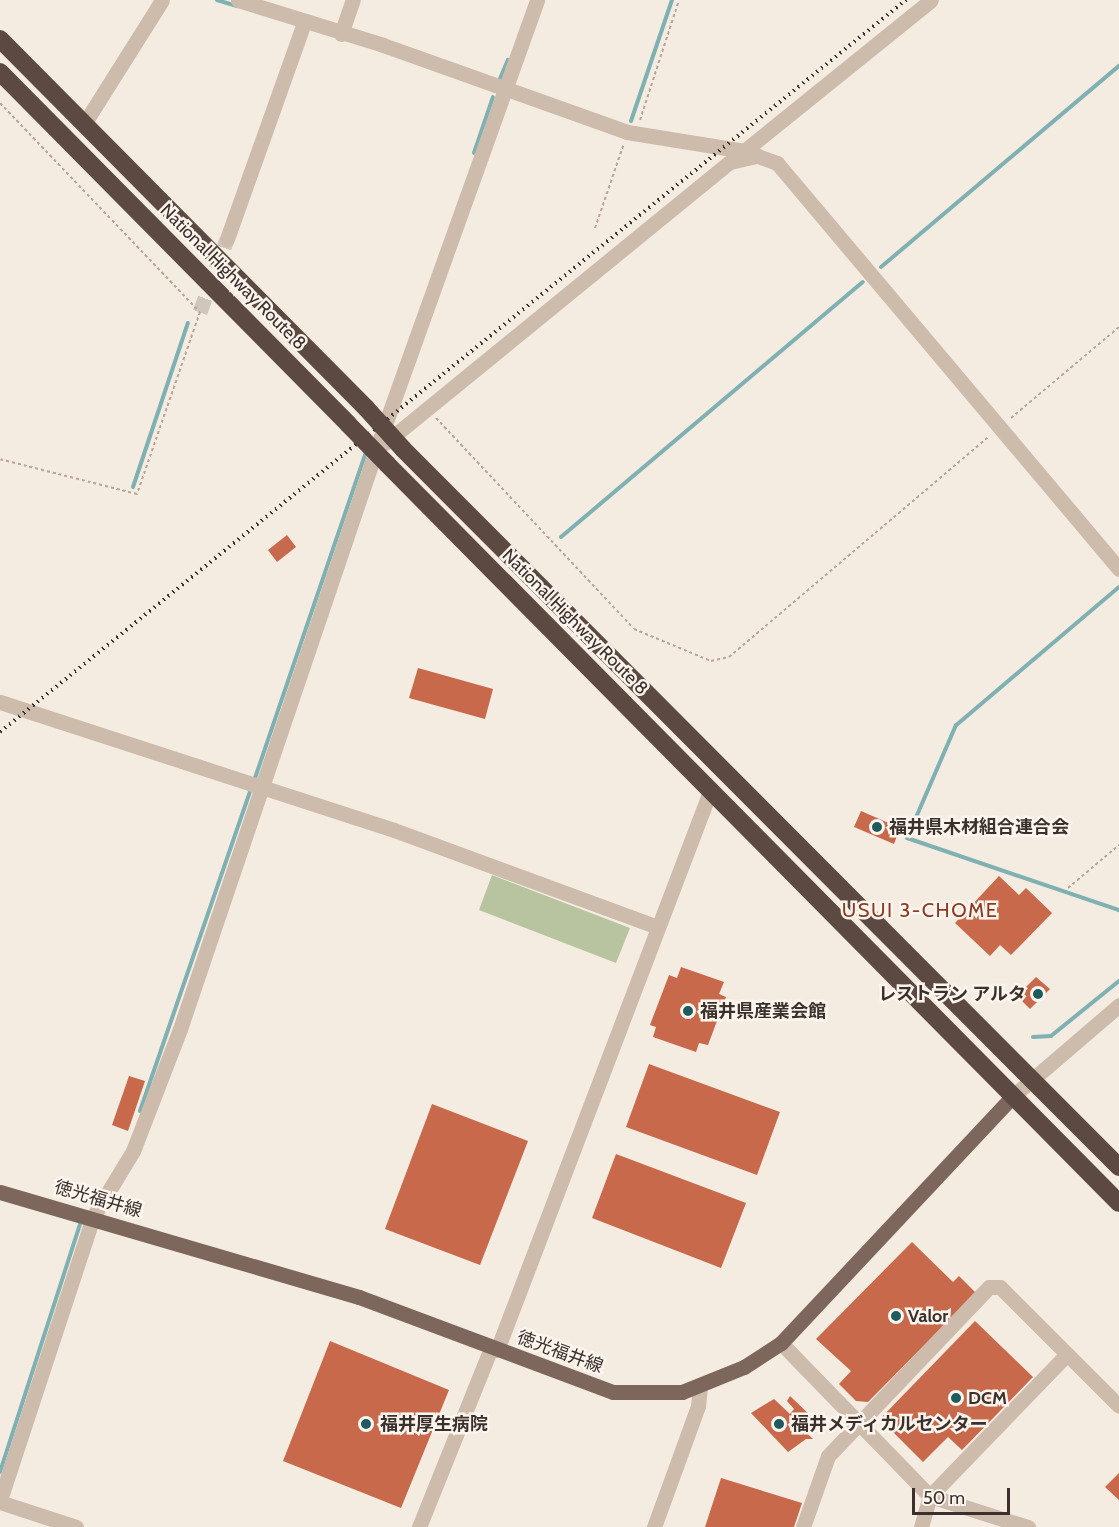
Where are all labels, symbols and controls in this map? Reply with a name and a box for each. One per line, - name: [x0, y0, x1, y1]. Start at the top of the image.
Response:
- street label: National Highway Route 8: [156, 200, 310, 354]
- street label: National Highway Route 8: [498, 545, 652, 699]
- place label: 福井県木材組合連合会: [889, 816, 1069, 838]
- marker: 福井県木材組合連合会: [870, 820, 884, 834]
- district label: USUI 3-CHOME: [842, 898, 998, 922]
- place label: レストラン アルタ: [878, 983, 1026, 1005]
- marker: レストラン アルタ: [1031, 987, 1045, 1001]
- place label: 福井県産業会館: [700, 1000, 826, 1022]
- marker: 福井県産業会館: [681, 1004, 695, 1018]
- street label: 徳光福井線: [52, 1176, 144, 1222]
- place label: Valor: [908, 1305, 948, 1327]
- marker: Valor: [889, 1309, 903, 1323]
- street label: 徳光福井線: [514, 1326, 606, 1378]
- place label: DCM: [968, 1387, 1007, 1409]
- marker: DCM: [949, 1391, 963, 1405]
- place label: 福井厚生病院: [380, 1413, 488, 1435]
- place label: 福井メディカルセンター: [791, 1413, 989, 1435]
- marker: 福井厚生病院: [357, 1415, 375, 1433]
- marker: 福井メディカルセンター: [772, 1417, 786, 1431]
- scale bar: [915, 1476, 1012, 1514]
- text: 50 m: [923, 1487, 965, 1509]

